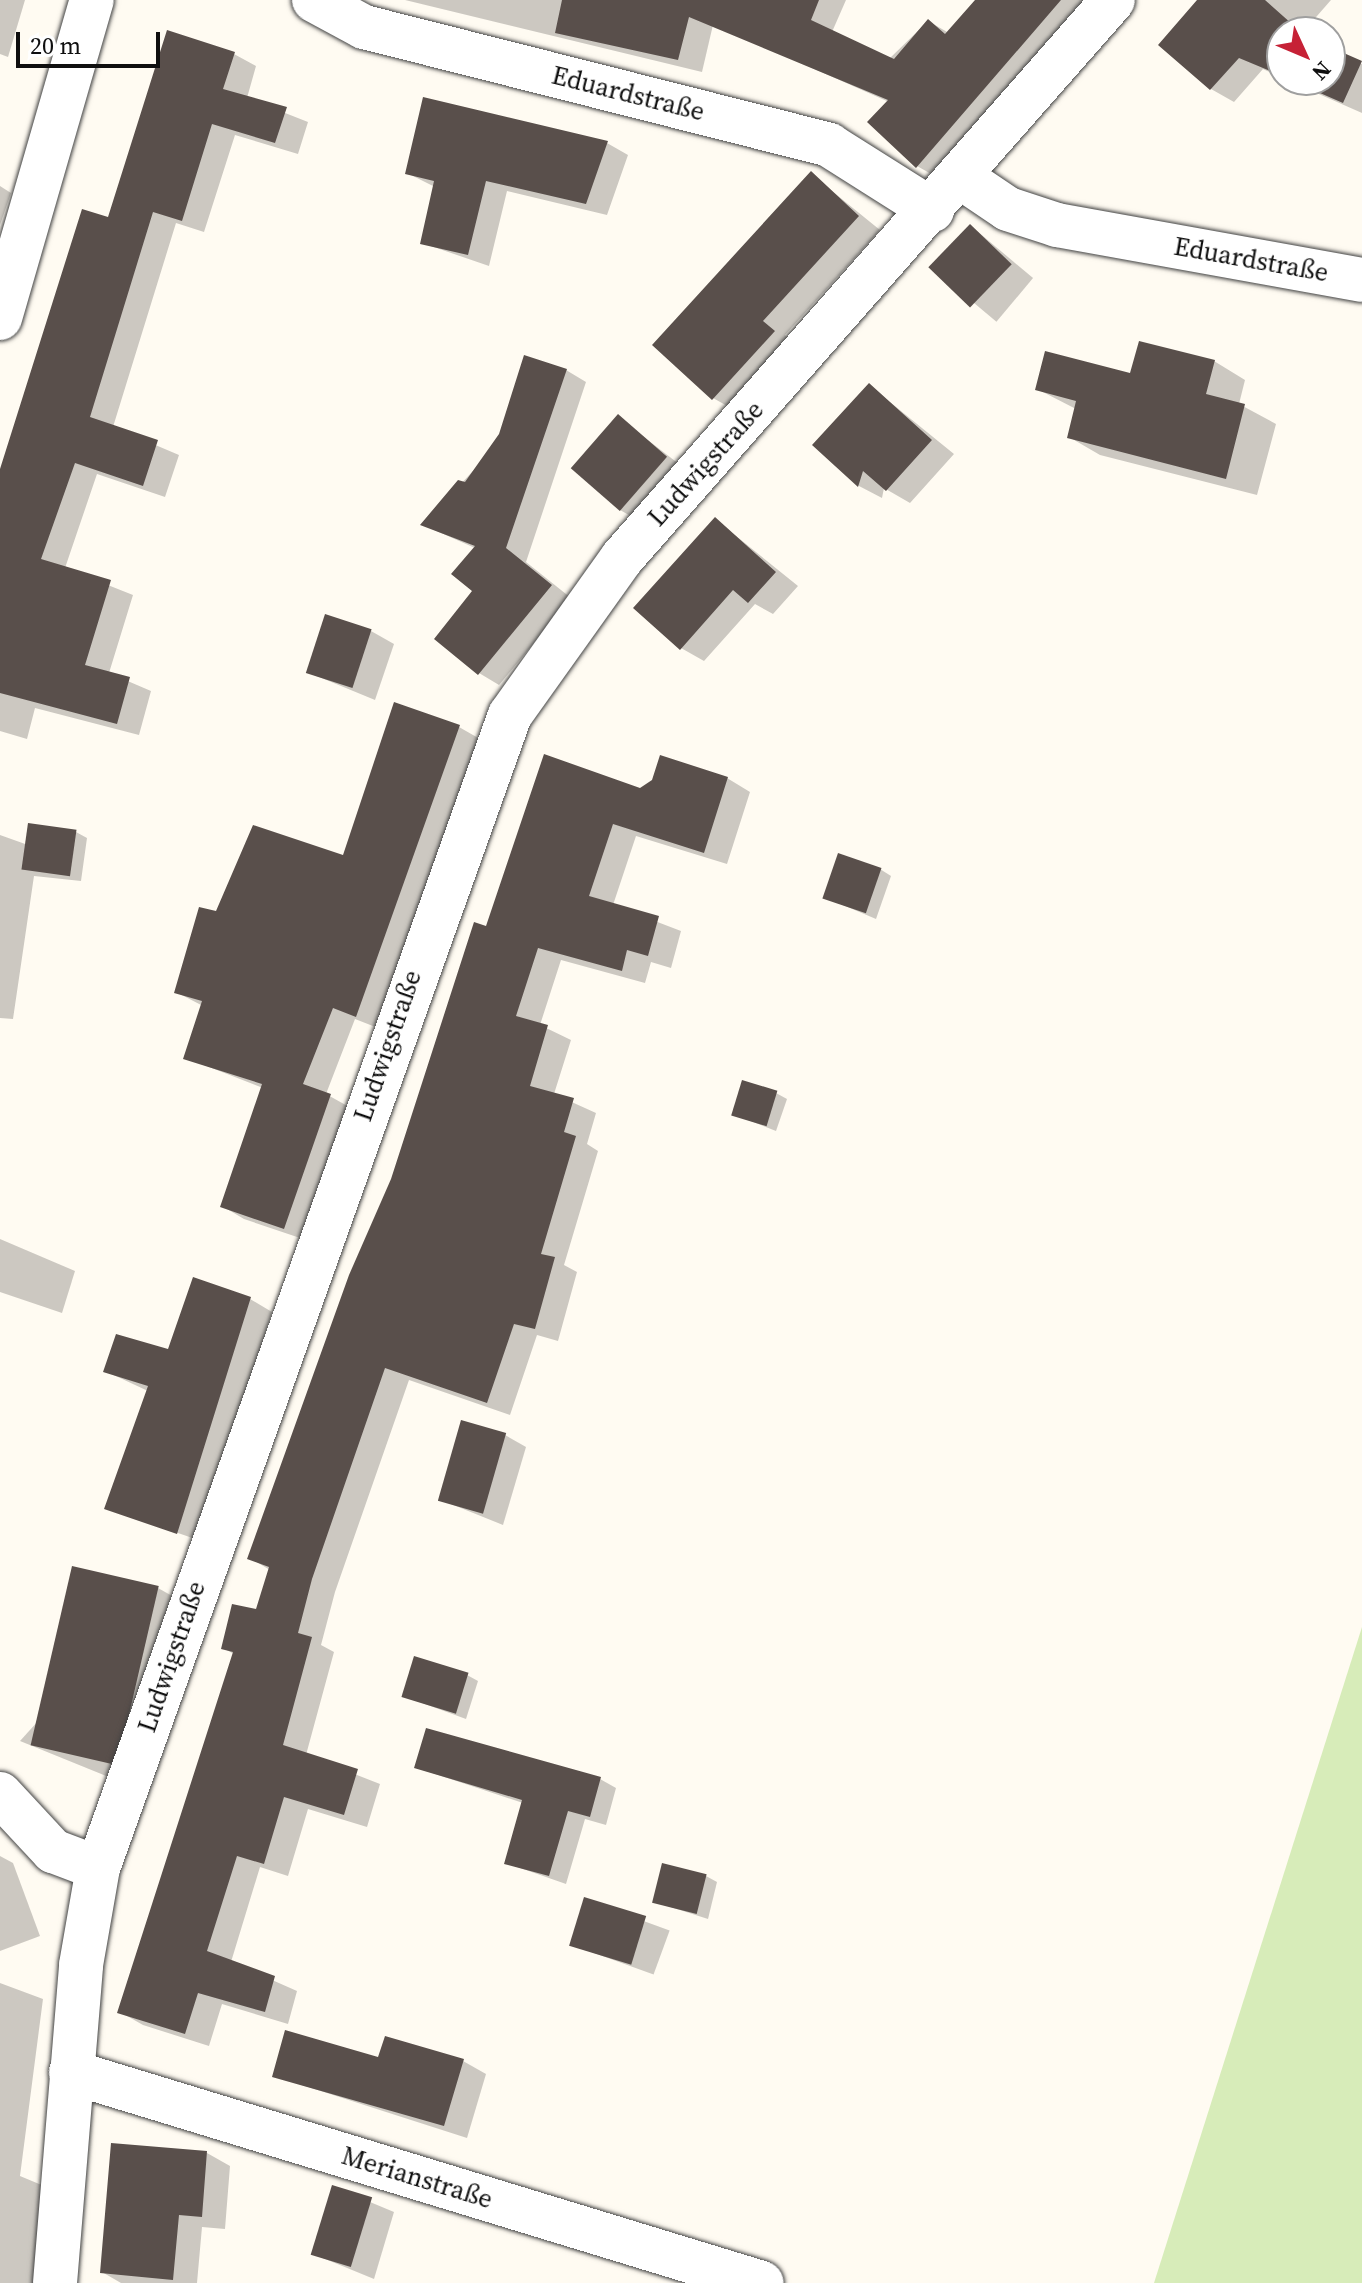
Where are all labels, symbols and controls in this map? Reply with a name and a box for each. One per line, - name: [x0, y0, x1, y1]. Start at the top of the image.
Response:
- scale bar: [20, 16, 164, 66]
- north arrow: [1266, 16, 1346, 96]
- text: 20 m: [30, 29, 81, 62]
- text: N: [1305, 55, 1338, 87]
- street label: Eduardstraße: [548, 60, 708, 128]
- street label: Eduardstraße: [1171, 231, 1331, 289]
- street label: Ludwigstraße: [642, 395, 770, 533]
- street label: Ludwigstraße: [348, 966, 428, 1126]
- street label: Ludwigstraße: [132, 1577, 212, 1737]
- street label: Merianstraße: [338, 2140, 496, 2216]

